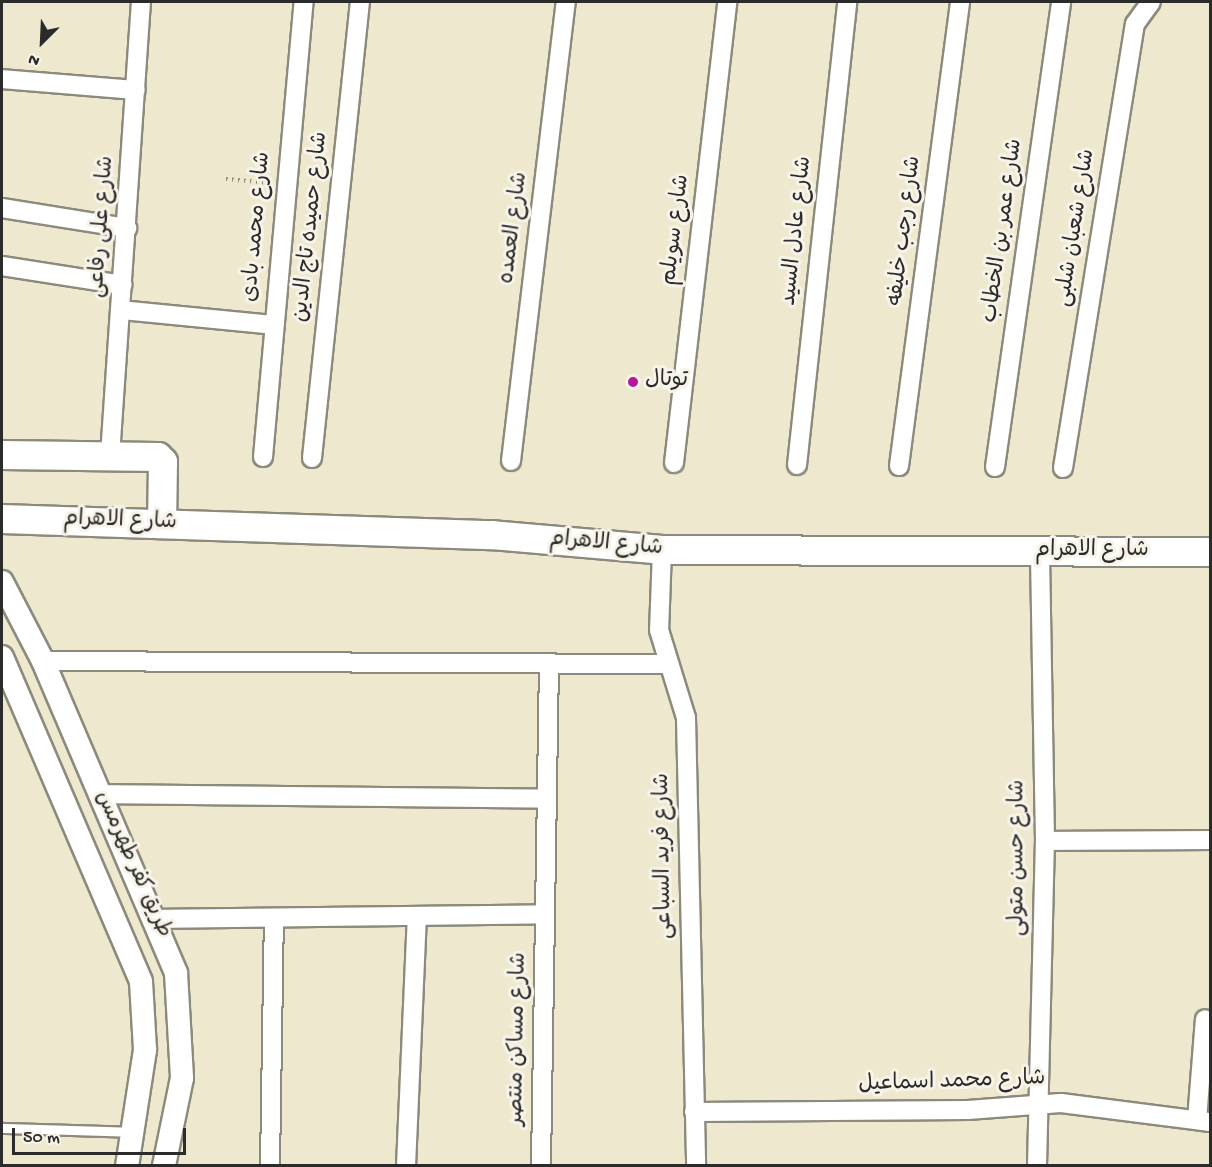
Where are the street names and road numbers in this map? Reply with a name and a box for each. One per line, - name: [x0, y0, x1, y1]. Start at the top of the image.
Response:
- street label: شارع حميده تاج الدين: [289, 130, 335, 324]
- street label: شارع عمر بن الخطاب: [978, 137, 1030, 325]
- street label: شارع شعبان شلبى: [1052, 147, 1102, 309]
- street label: شارع محمد بادى: [238, 151, 278, 303]
- street label: شارع على رفاعى: [85, 155, 121, 299]
- street label: شارع عادل السيد: [777, 155, 819, 307]
- street label: شارع رجب خليفه: [884, 155, 928, 307]
- street label: شارع العمده: [495, 171, 535, 285]
- street label: شارع سويلم: [657, 173, 697, 287]
- street label: شارع الاهرام: [63, 507, 177, 537]
- street label: شارع الاهرام: [548, 527, 664, 563]
- street label: شارع الاهرام: [1035, 539, 1149, 565]
- street label: شارع فريد السباعى: [650, 773, 680, 939]
- street label: شارع حسن متولى: [1006, 780, 1032, 936]
- street label: طريق كفر طهرمس: [88, 788, 176, 942]
- street label: شارع مساكن منتصر: [504, 952, 534, 1126]
- street label: شارع محمد اسماعيل: [858, 1067, 1046, 1099]

